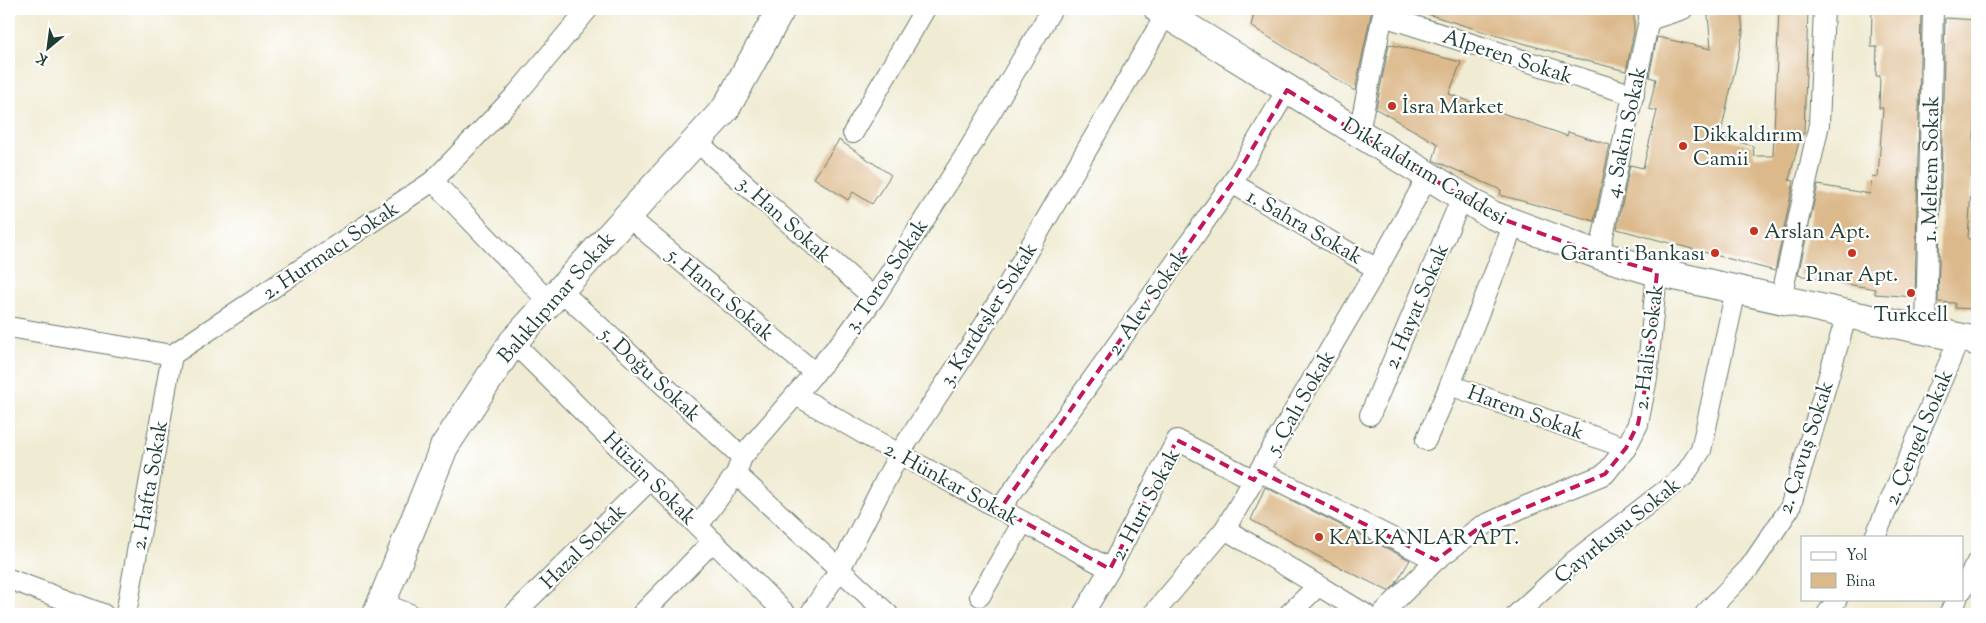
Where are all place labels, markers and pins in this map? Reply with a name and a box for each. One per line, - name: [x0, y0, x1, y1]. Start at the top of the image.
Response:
- place label: İsra Market: [1402, 93, 1504, 123]
- marker: İsra Market: [1386, 100, 1398, 112]
- place label: Dikkaldırım Camii: [1693, 121, 1803, 175]
- marker: Dikkaldırım Camii: [1677, 140, 1689, 152]
- place label: Arslan Apt.: [1764, 218, 1870, 248]
- marker: Arslan Apt.: [1748, 225, 1760, 237]
- place label: Garanti Bankası: [1560, 240, 1705, 270]
- marker: Garanti Bankası: [1709, 247, 1721, 259]
- marker: Pınar Apt.: [1846, 247, 1858, 259]
- place label: Pınar Apt.: [1806, 261, 1898, 291]
- marker: Turkcell: [1905, 287, 1917, 299]
- place label: Turkcell: [1874, 301, 1948, 331]
- place label: KALKANLAR APT.: [1329, 524, 1519, 554]
- marker: KALKANLAR APT.: [1313, 531, 1325, 543]

